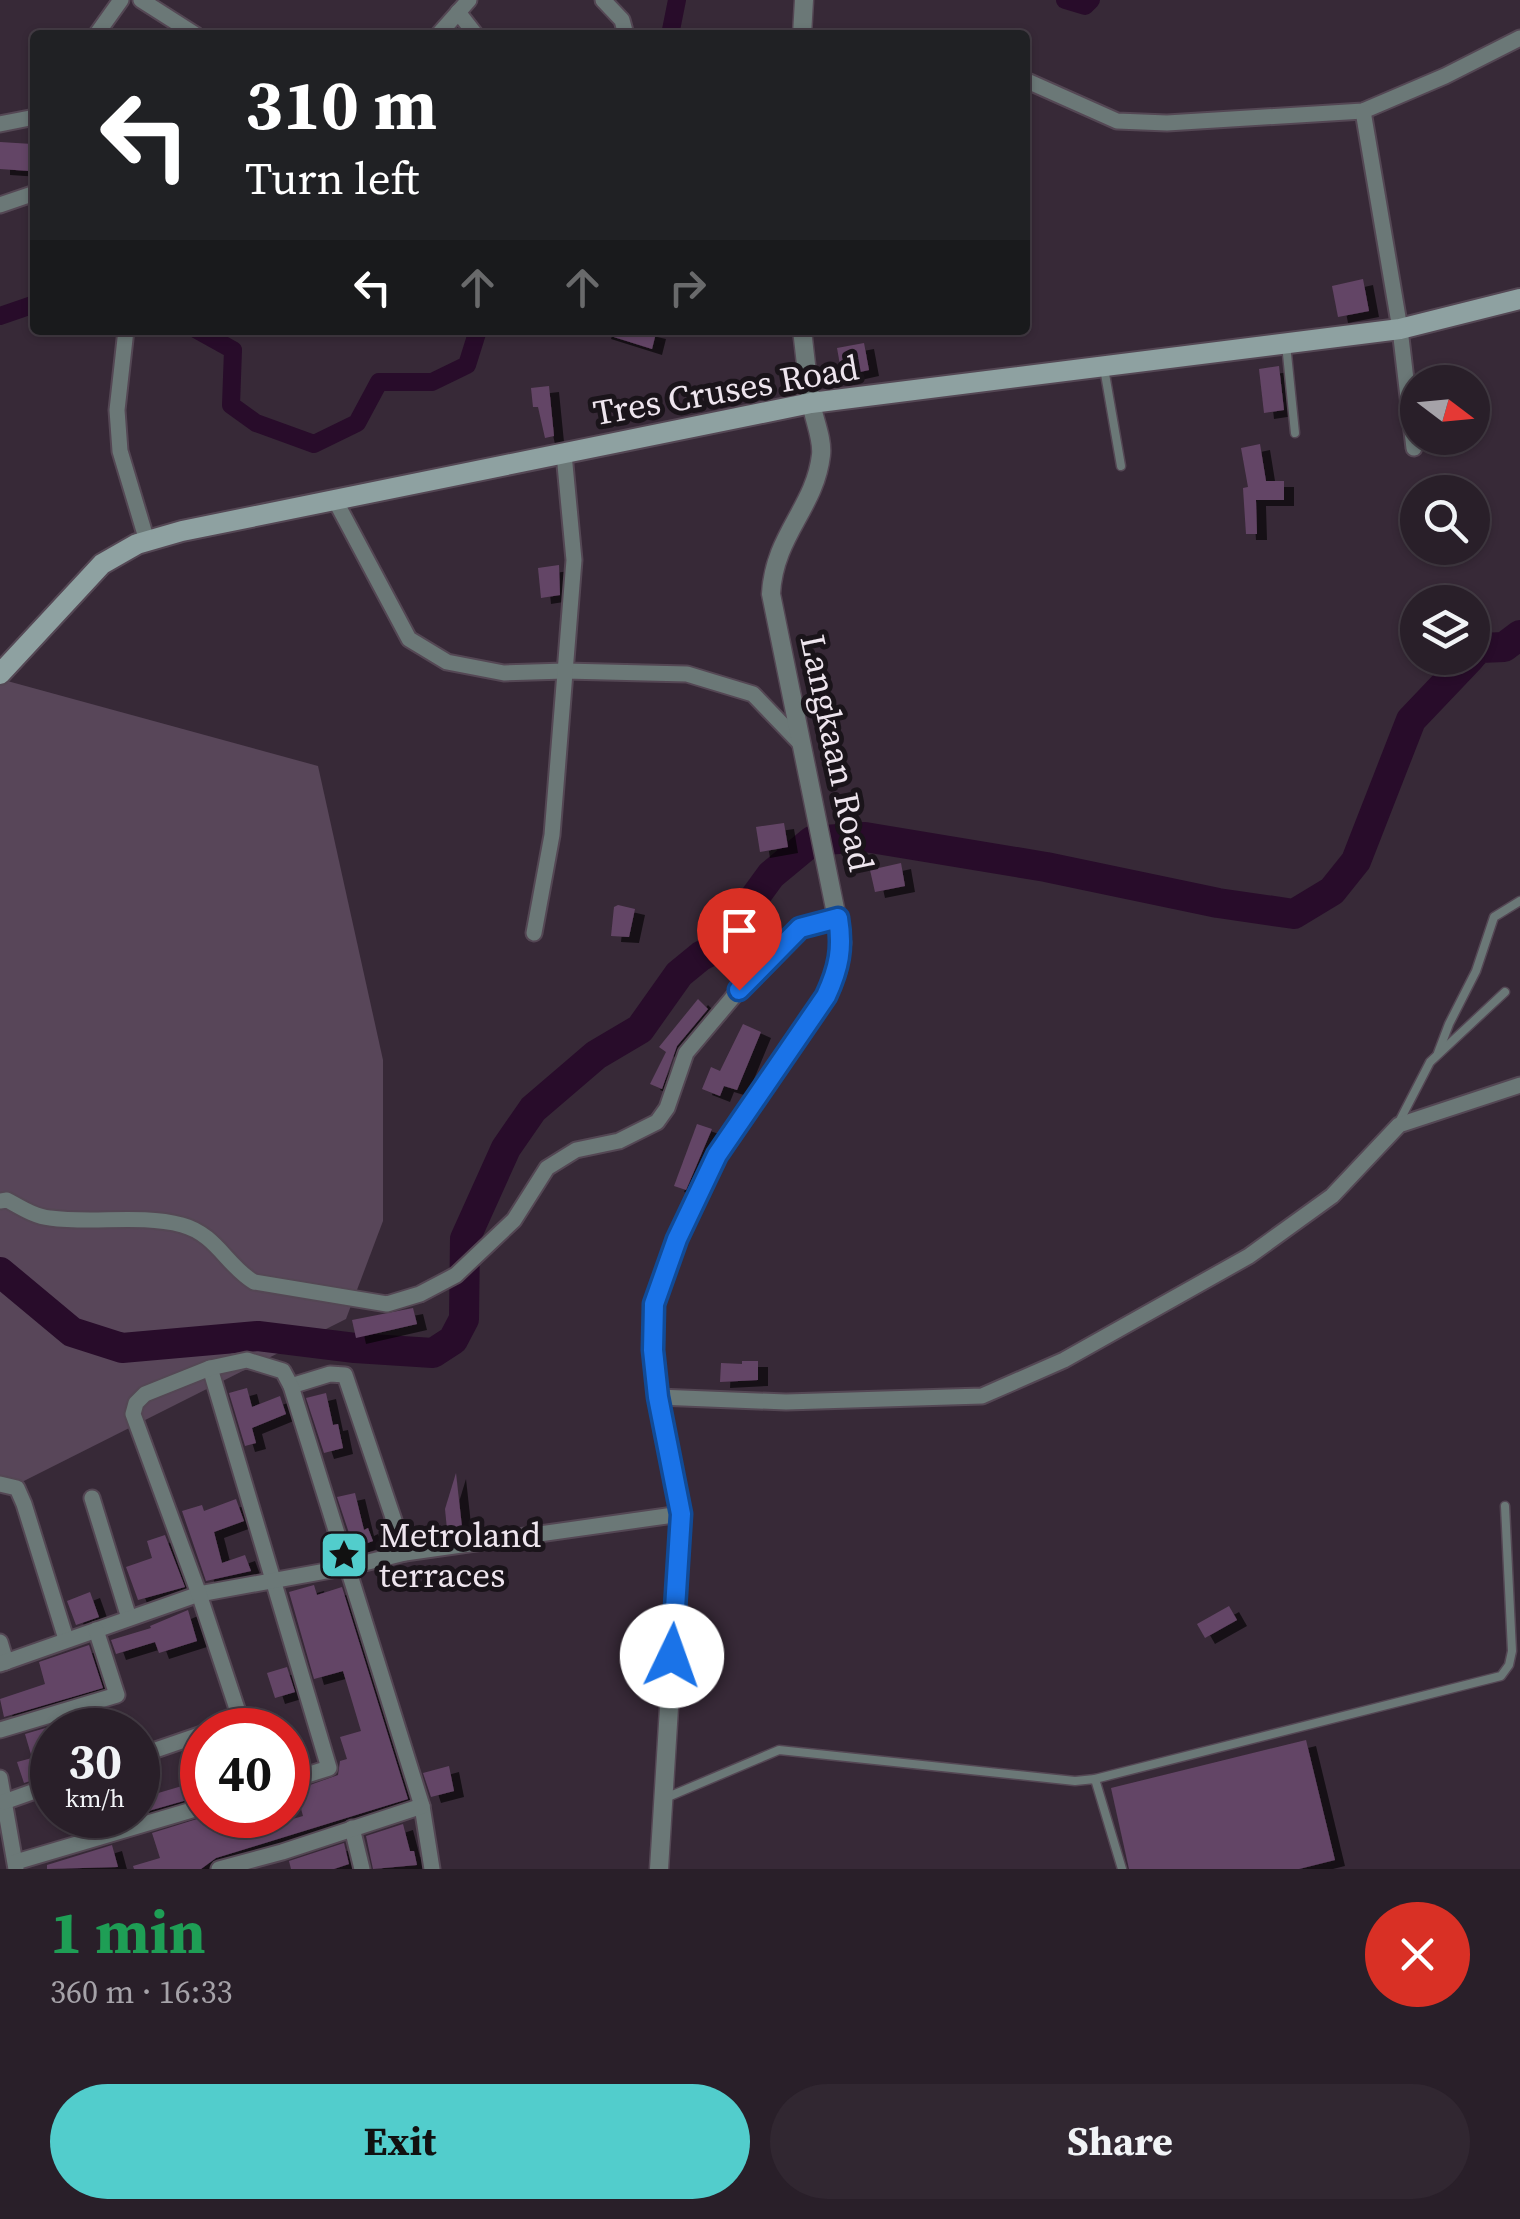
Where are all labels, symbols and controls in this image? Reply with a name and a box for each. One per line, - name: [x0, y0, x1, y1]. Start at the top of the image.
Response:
- text: 310 m: [245, 56, 437, 152]
- icon: left: [80, 70, 210, 200]
- text: Turn left: [245, 147, 419, 209]
- icon: left: [345, 260, 400, 315]
- icon: ahead: [450, 260, 505, 315]
- icon: ahead: [555, 260, 610, 315]
- icon: right: [660, 260, 715, 315]
- street label: Tres Cruses Road: [590, 343, 863, 437]
- north arrow: [1400, 365, 1490, 455]
- map controls: [1400, 365, 1490, 675]
- button: search: [1400, 475, 1490, 565]
- button: layers: [1400, 585, 1490, 675]
- street label: Langkaan Road: [788, 630, 886, 876]
- pin: [697, 888, 782, 991]
- icon: arrive: [712, 903, 767, 958]
- place label: Metroland terraces: [379, 1511, 541, 1599]
- place icon: Metroland terraces: [318, 1529, 370, 1581]
- position arrow: [620, 1604, 724, 1708]
- speed limit sign: 40: [180, 1708, 310, 1838]
- text: 30: [68, 1726, 122, 1795]
- text: km/h: [65, 1781, 125, 1815]
- text: 1 min: [50, 1891, 206, 1973]
- button: close: [1365, 1902, 1470, 2007]
- text: 360 m · 16:33: [50, 1970, 232, 2014]
- button: Exit: [50, 2084, 750, 2199]
- button: Share: [770, 2084, 1470, 2199]

